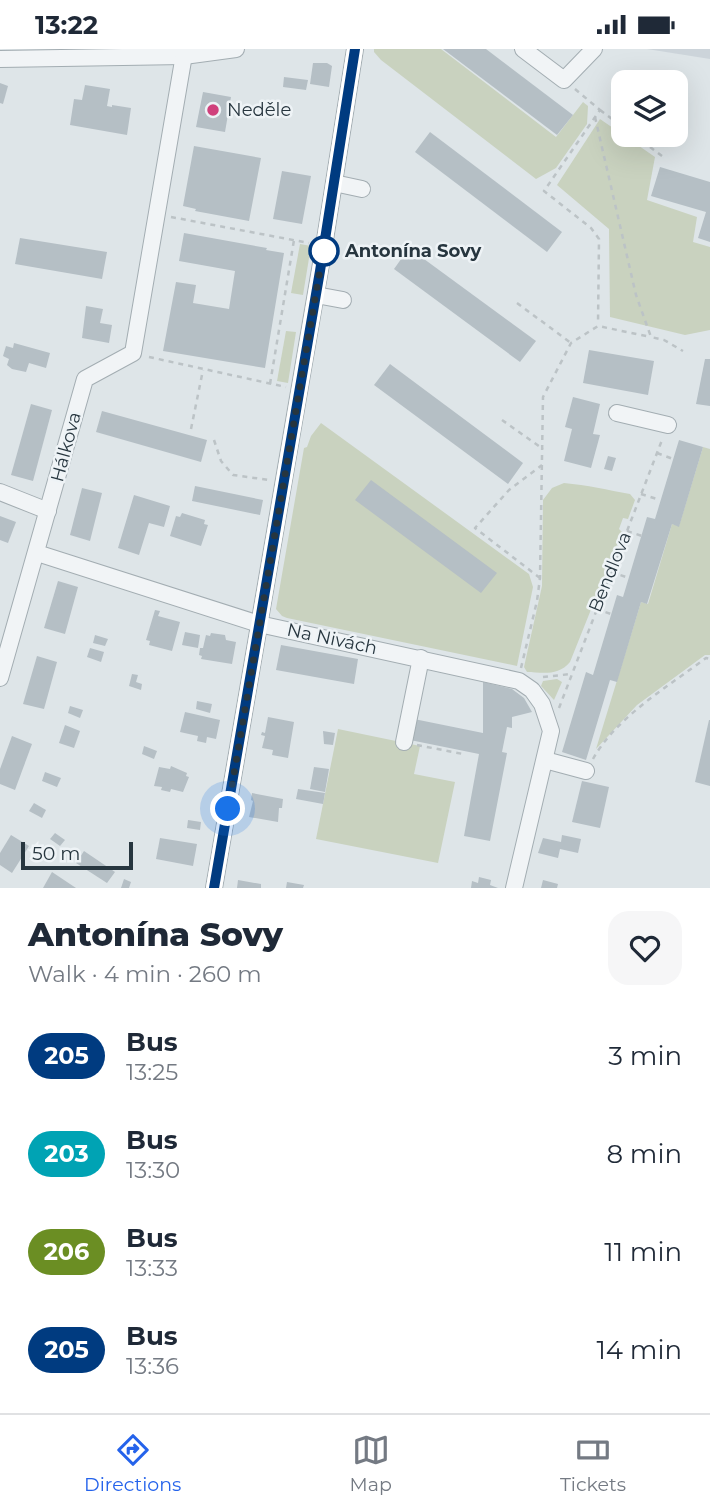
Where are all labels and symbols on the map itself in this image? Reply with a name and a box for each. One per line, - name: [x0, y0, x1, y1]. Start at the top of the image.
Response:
- place label: Neděle: [227, 99, 291, 121]
- marker: Neděle: [205, 102, 221, 118]
- marker: Antonína Sovy: [309, 236, 339, 266]
- place label: Antonína Sovy: [344, 240, 482, 262]
- street label: Hálkova: [46, 410, 86, 484]
- street label: Bendlova: [584, 529, 636, 615]
- street label: Na Nivách: [285, 619, 379, 659]
- your location: [210, 791, 245, 826]
- scale bar: [21, 839, 133, 871]

